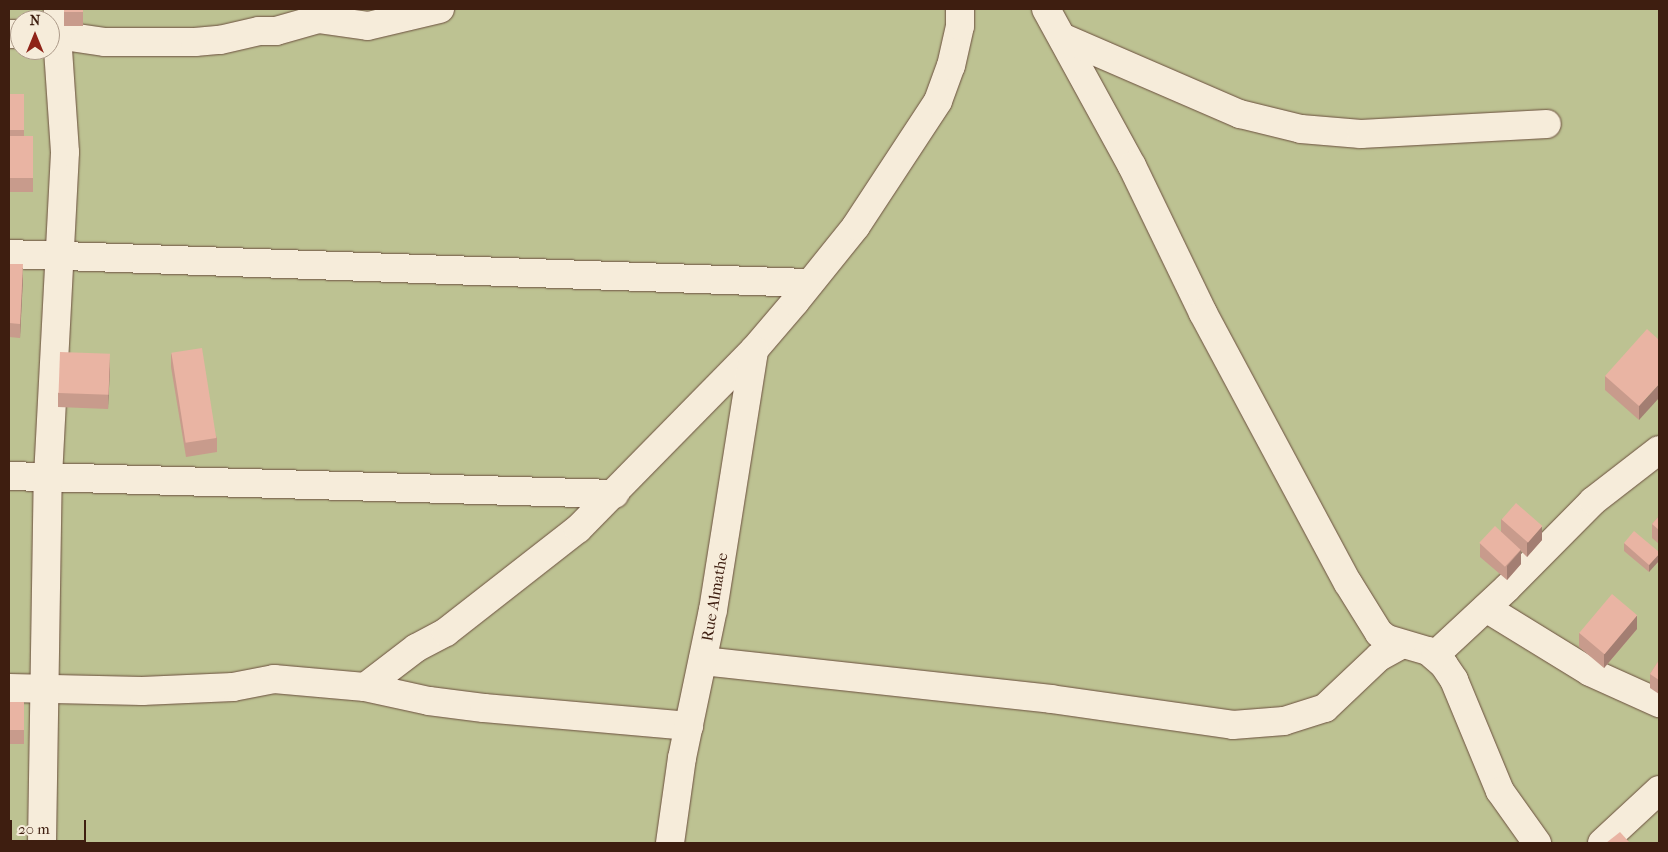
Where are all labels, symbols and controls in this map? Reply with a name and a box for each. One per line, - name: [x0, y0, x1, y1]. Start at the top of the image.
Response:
- north arrow: [10, 10, 60, 60]
- text: N: [30, 12, 40, 29]
- street label: Rue Almathe: [698, 551, 732, 643]
- scale bar: [12, 810, 89, 842]
- text: 20 m: [18, 820, 50, 838]

